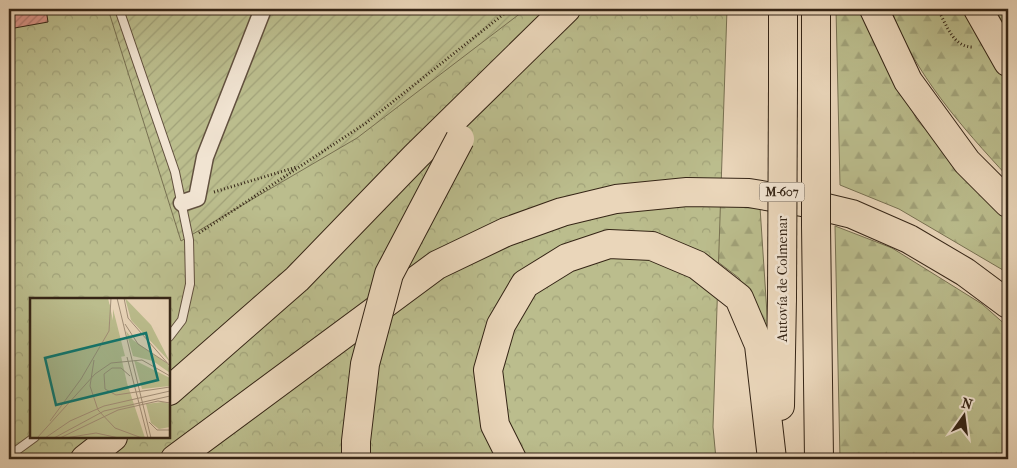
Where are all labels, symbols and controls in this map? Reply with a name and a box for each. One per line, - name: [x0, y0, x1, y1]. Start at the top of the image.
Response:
- road number: M-607: [760, 182, 804, 202]
- street label: Autovía de Colmenar: [774, 216, 791, 343]
- inset map: [30, 298, 170, 438]
- north arrow: [940, 390, 990, 440]
- text: N: [960, 394, 975, 413]

